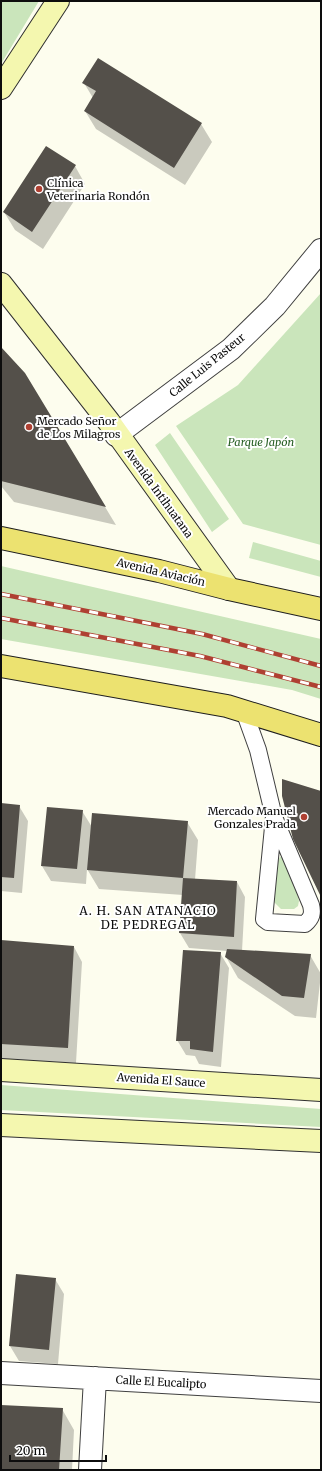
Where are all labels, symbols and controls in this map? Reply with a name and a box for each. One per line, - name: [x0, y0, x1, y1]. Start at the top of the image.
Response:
- place label: Clínica Veterinaria Rondón: [46, 176, 150, 203]
- marker: Clínica Veterinaria Rondón: [34, 184, 44, 194]
- street label: Calle Luis Pasteur: [166, 330, 248, 400]
- place label: Mercado Señor de Los Milagros: [37, 414, 120, 441]
- marker: Mercado Señor de Los Milagros: [24, 422, 34, 432]
- park label: Parque Japón: [228, 435, 294, 449]
- street label: Avenida Intihuatana: [121, 445, 196, 541]
- street label: Avenida Aviación: [114, 555, 207, 589]
- place label: Mercado Manuel Gonzales Prada: [208, 804, 297, 831]
- marker: Mercado Manuel Gonzales Prada: [299, 812, 309, 822]
- district label: A. H. SAN ATANACIO DE PEDREGAL: [78, 903, 217, 932]
- street label: Avenida El Sauce: [115, 1070, 206, 1090]
- street label: Calle El Eucalipto: [115, 1373, 207, 1391]
- scale bar: [10, 1437, 106, 1463]
- text: 20 m: [16, 1443, 45, 1458]

